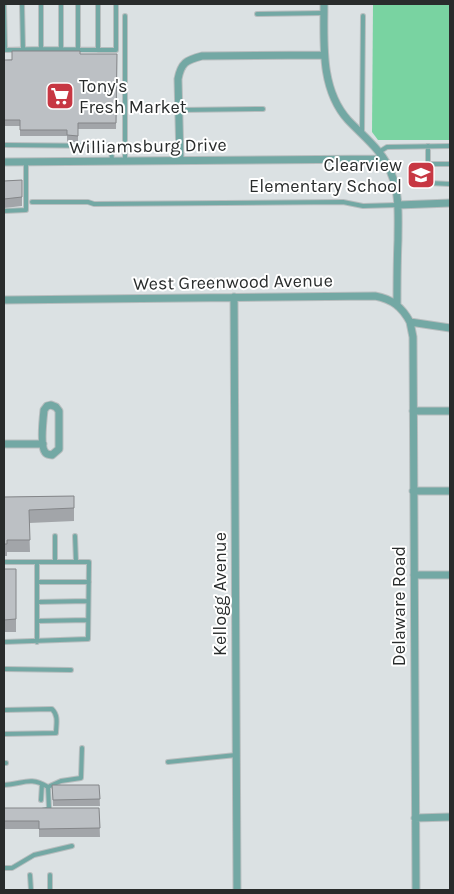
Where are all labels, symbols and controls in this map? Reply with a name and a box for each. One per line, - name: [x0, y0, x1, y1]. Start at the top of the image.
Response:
- place label: Tony's Fresh Market: [79, 75, 187, 118]
- supermarket icon: Tony's Fresh Market: [45, 81, 75, 111]
- street label: Williamsburg Drive: [69, 134, 227, 158]
- place label: Clearview Elementary School: [249, 154, 402, 197]
- school or university icon: Clearview Elementary School: [406, 160, 436, 190]
- street label: West Greenwood Avenue: [133, 269, 333, 295]
- street label: Kellogg Avenue: [209, 532, 231, 656]
- street label: Delaware Road: [388, 546, 410, 666]

